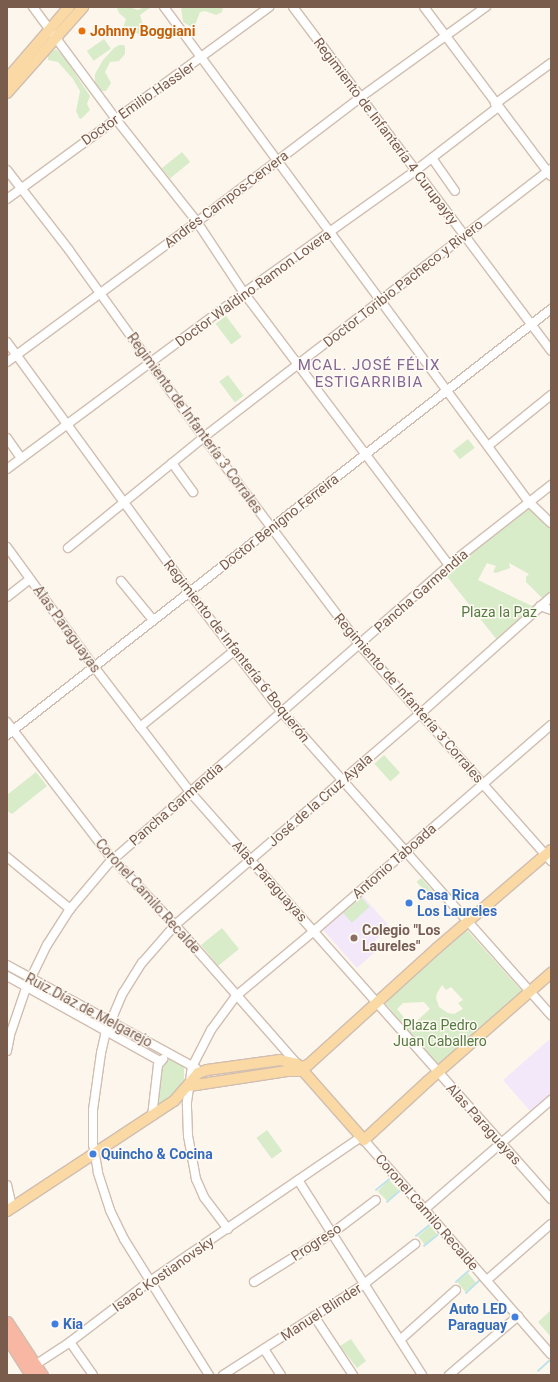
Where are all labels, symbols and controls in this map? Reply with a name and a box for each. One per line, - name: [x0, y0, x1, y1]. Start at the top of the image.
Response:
- place label: Johnny Boggiani: [90, 23, 195, 39]
- marker: Johnny Boggiani: [77, 26, 87, 36]
- street label: Regimiento de Infantería 4 Curupayty: [310, 34, 462, 228]
- street label: Doctor Emilio Hassler: [78, 57, 198, 149]
- street label: Andrés Campos-Cervera: [161, 147, 291, 251]
- street label: Doctor Toribio Pacheco y Rivero: [320, 215, 486, 351]
- street label: Doctor Waldino Ramon Lovera: [172, 226, 334, 350]
- street label: Regimiento de Infantería 3 Corrales: [124, 329, 266, 517]
- district label: MCAL. JOSÉ FÉLIX ESTIGARRIBIA: [298, 356, 440, 391]
- street label: Doctor Benigno Ferreira: [216, 470, 342, 574]
- street label: Pancha Garmendia: [371, 546, 471, 636]
- street label: Regimiento de Infantería 6 Boquerón: [160, 556, 314, 746]
- street label: Alas Paraguayas: [30, 582, 104, 676]
- park label: Plaza la Paz: [461, 604, 537, 620]
- street label: Regimiento de Infantería 3 Corrales: [331, 610, 487, 786]
- street label: José de la Cruz Ayala: [264, 750, 376, 850]
- street label: Pancha Garmendia: [126, 759, 226, 849]
- street label: Antonio Taboada: [348, 820, 440, 902]
- street label: Coronel Camilo Recalde: [92, 835, 204, 957]
- street label: Alas Paraguayas: [229, 837, 311, 925]
- place label: Casa Rica Los Laureles: [417, 887, 497, 920]
- marker: Casa Rica Los Laureles: [404, 898, 414, 908]
- place label: Colegio "Los Laureles": [362, 922, 441, 954]
- marker: Colegio "Los Laureles": [349, 933, 359, 943]
- street label: Ruiz Díaz de Melgarejo: [23, 969, 155, 1051]
- park label: Plaza Pedro Juan Caballero: [393, 1017, 487, 1050]
- street label: Alas Paraguayas: [443, 1080, 525, 1168]
- place label: Quincho & Cocina: [101, 1146, 213, 1162]
- marker: Quincho & Cocina: [88, 1149, 98, 1159]
- street label: Coronel Camilo Recalde: [372, 1150, 482, 1274]
- street label: Progreso: [288, 1220, 344, 1264]
- street label: Isaac Kostianovsky: [109, 1233, 217, 1315]
- street label: Manuel Blinder: [277, 1280, 365, 1344]
- place label: Auto LED Paraguay: [448, 1301, 507, 1334]
- marker: Auto LED Paraguay: [510, 1312, 520, 1322]
- place label: Kia: [63, 1316, 83, 1332]
- marker: Kia: [50, 1319, 60, 1329]

